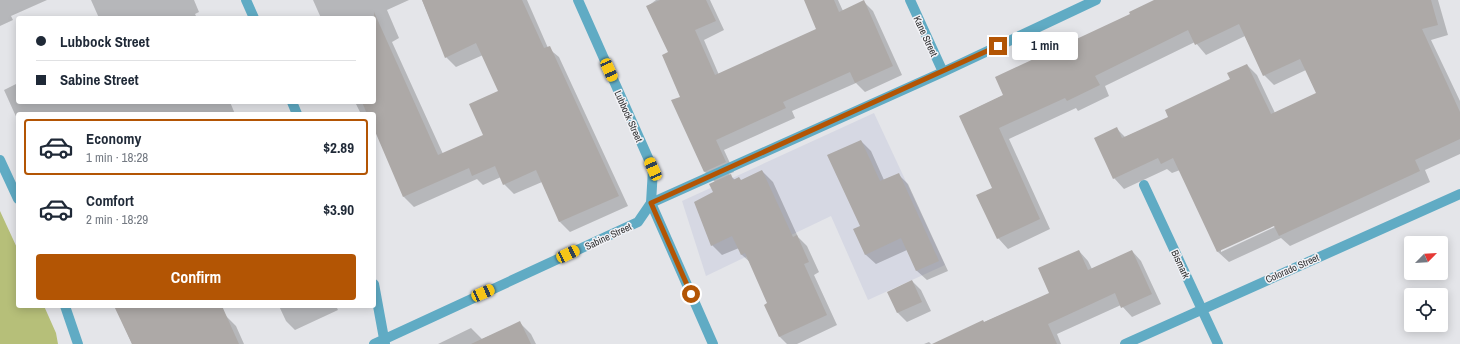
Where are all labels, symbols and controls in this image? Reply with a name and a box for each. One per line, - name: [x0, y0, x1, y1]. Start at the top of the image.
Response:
- street label: Kane Street: [911, 14, 941, 59]
- text: Lubbock Street: [60, 31, 150, 52]
- callout: 1 min: [1012, 32, 1078, 60]
- route end: [989, 37, 1007, 55]
- text: 1 min: [1031, 37, 1059, 54]
- car: [599, 57, 619, 83]
- text: Sabine Street: [60, 69, 139, 90]
- street label: Lubbock Street: [611, 88, 646, 145]
- text: Economy: [86, 128, 141, 149]
- icon: car: [38, 129, 74, 165]
- text: $2.89: [323, 137, 354, 158]
- text: 1 min · 18:28: [86, 149, 148, 166]
- car: [643, 156, 663, 182]
- text: Comfort: [86, 190, 134, 211]
- icon: car: [38, 191, 74, 227]
- text: $3.90: [323, 199, 354, 220]
- text: 2 min · 18:29: [86, 211, 148, 228]
- street label: Sabine Street: [583, 220, 634, 253]
- north arrow: [1404, 236, 1448, 280]
- map controls: [1404, 236, 1448, 332]
- car: [555, 243, 581, 265]
- street label: Bismark: [1168, 248, 1193, 281]
- street label: Colorado Street: [1263, 251, 1322, 286]
- button: Confirm: [36, 254, 356, 300]
- car: [470, 283, 496, 303]
- route start: [682, 285, 700, 303]
- button: locate: [1404, 288, 1448, 332]

